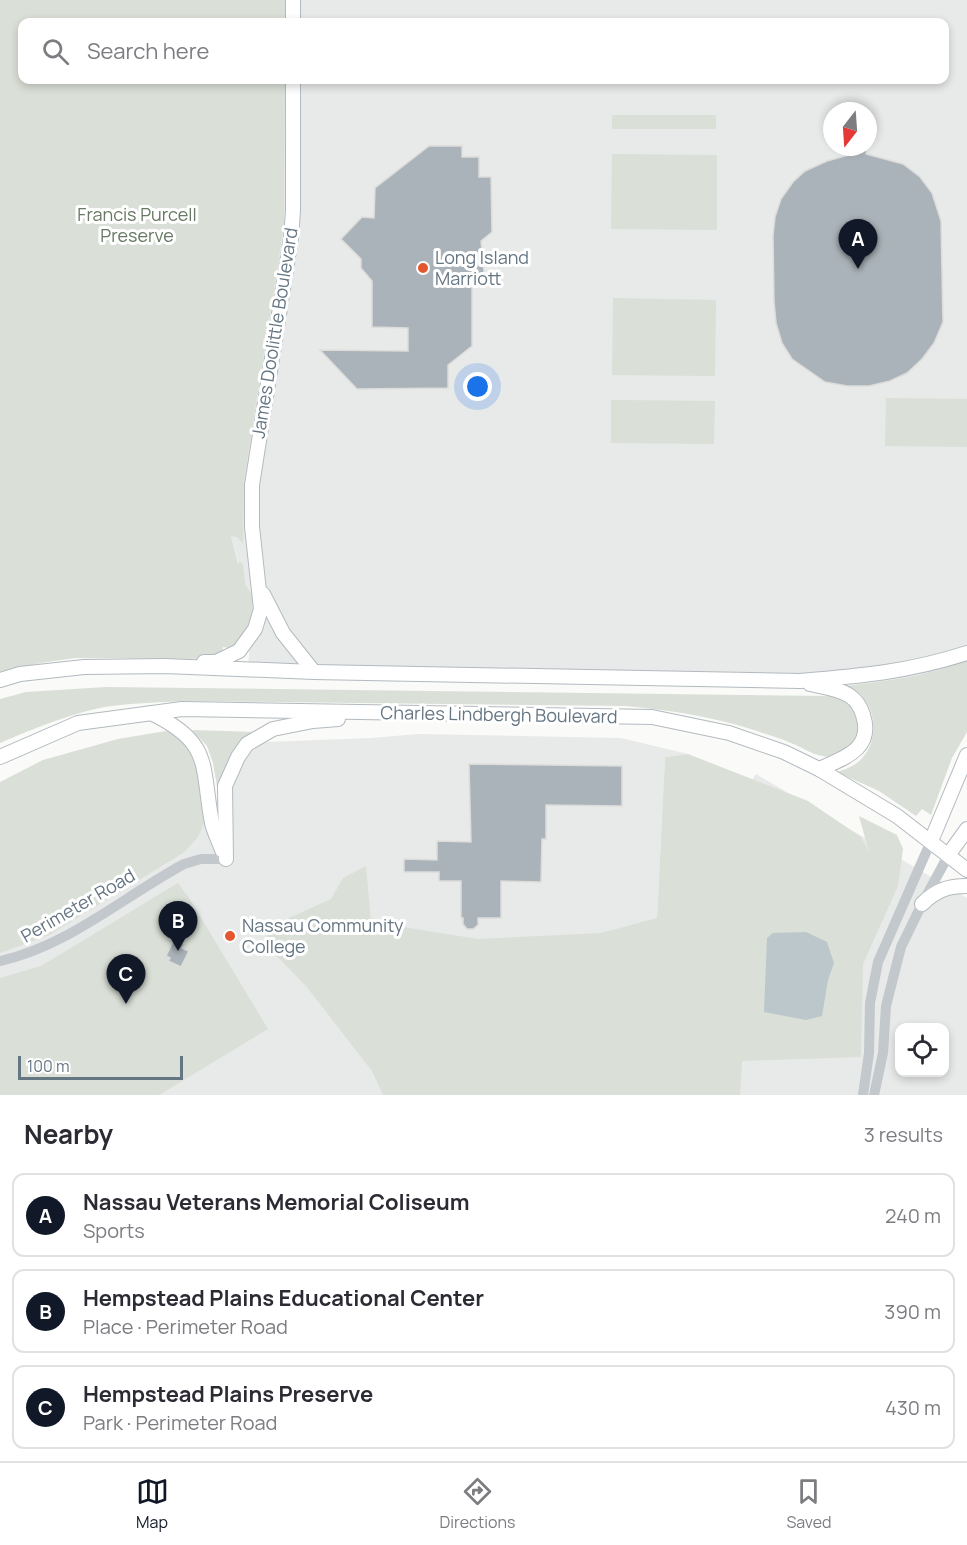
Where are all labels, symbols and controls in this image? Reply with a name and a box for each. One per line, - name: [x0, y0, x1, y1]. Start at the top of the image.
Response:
- search box: [18, 18, 949, 84]
- icon: search: [39, 35, 72, 68]
- text: Search here: [87, 36, 209, 66]
- north arrow: [823, 102, 877, 156]
- park label: Francis Purcell Preserve: [77, 202, 197, 247]
- pin: A: [838, 220, 878, 269]
- street label: James Doolittle Boulevard: [246, 226, 303, 440]
- place label: Long Island Marriott: [435, 245, 529, 290]
- marker: Long Island Marriott: [416, 261, 430, 275]
- your location: [463, 372, 492, 401]
- street label: Charles Lindbergh Boulevard: [380, 700, 618, 728]
- street label: Perimeter Road: [16, 863, 139, 947]
- pin: B: [158, 902, 198, 951]
- place label: Nassau Community College: [242, 913, 404, 958]
- marker: Nassau Community College: [223, 929, 237, 943]
- pin: C: [106, 954, 146, 1004]
- map controls: [895, 1023, 949, 1077]
- button: locate: [895, 1023, 949, 1077]
- scale bar: [18, 1053, 183, 1080]
- text: 100 m: [27, 1055, 70, 1077]
- text: Nearby: [24, 1116, 113, 1152]
- text: 3 results: [864, 1121, 943, 1148]
- text: Nassau Veterans Memorial Coliseum: [83, 1187, 470, 1217]
- text: A: [39, 1202, 52, 1229]
- text: 240 m: [885, 1202, 941, 1229]
- text: Sports: [83, 1217, 145, 1244]
- text: Hempstead Plains Educational Center: [83, 1283, 484, 1313]
- text: B: [39, 1298, 52, 1325]
- text: 390 m: [884, 1298, 941, 1325]
- text: Place · Perimeter Road: [83, 1313, 288, 1340]
- text: Hempstead Plains Preserve: [83, 1379, 373, 1409]
- text: C: [38, 1394, 53, 1421]
- text: 430 m: [885, 1394, 941, 1421]
- text: Park · Perimeter Road: [83, 1409, 277, 1436]
- tab: Map: [136, 1475, 169, 1533]
- tab: Directions: [440, 1475, 515, 1533]
- tab: Saved: [786, 1475, 831, 1533]

